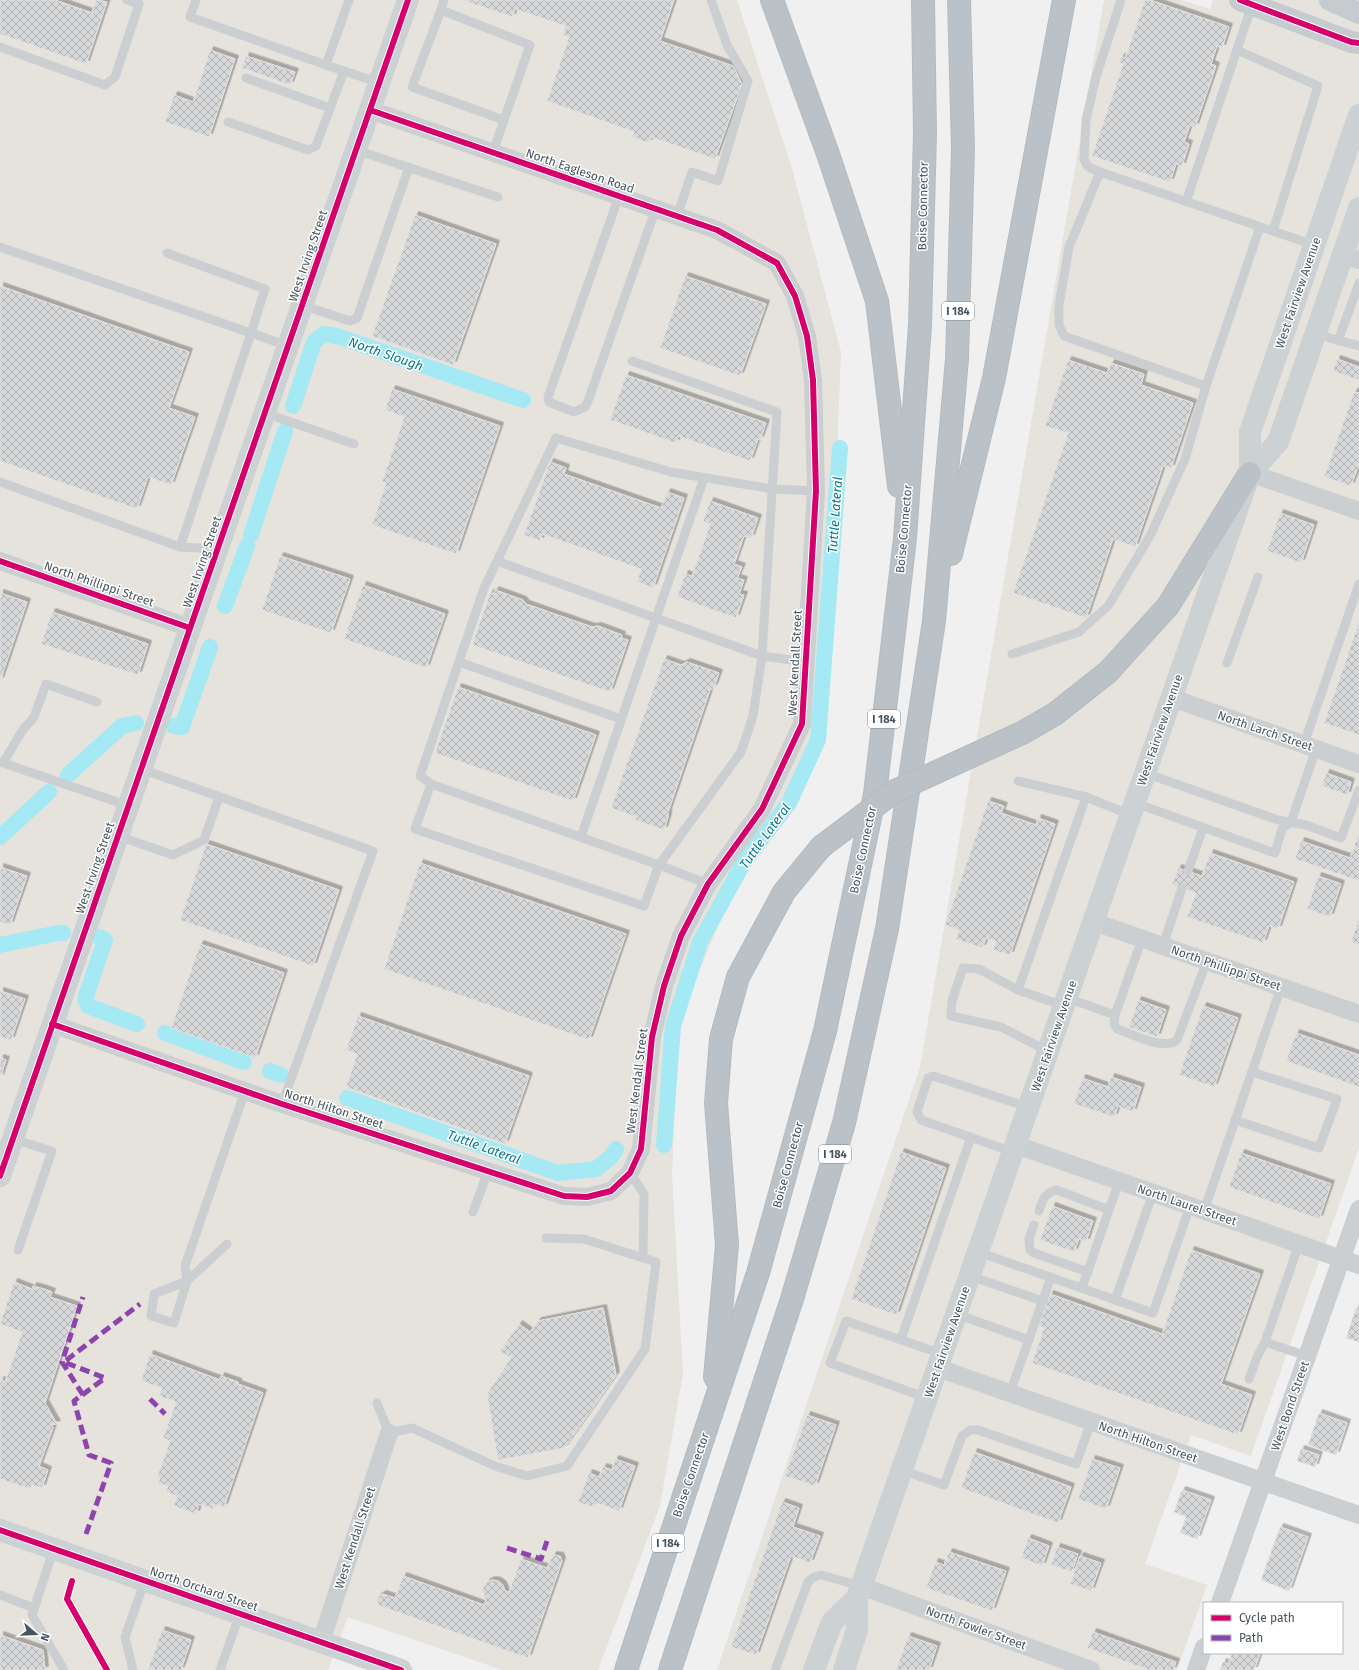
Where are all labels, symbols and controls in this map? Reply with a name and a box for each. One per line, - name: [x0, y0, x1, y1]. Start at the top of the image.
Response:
- street label: North Eagleson Road: [524, 146, 636, 196]
- street label: Boise Connector: [915, 161, 931, 250]
- street label: West Irving Street: [286, 208, 330, 304]
- street label: West Fairview Avenue: [1272, 236, 1324, 350]
- road number: I 184: [942, 302, 974, 320]
- water label: North Slough: [347, 334, 425, 374]
- water label: Tuttle Lateral: [825, 476, 845, 554]
- street label: Boise Connector: [893, 484, 915, 574]
- street label: West Irving Street: [180, 514, 224, 610]
- street label: North Phillippi Street: [42, 559, 156, 610]
- street label: West Kendall Street: [785, 609, 805, 716]
- street label: West Fairview Avenue: [1134, 673, 1186, 787]
- street label: North Larch Street: [1216, 708, 1315, 754]
- road number: I 184: [868, 710, 900, 728]
- water label: Tuttle Lateral: [736, 800, 794, 871]
- street label: Boise Connector: [847, 805, 879, 895]
- street label: West Irving Street: [73, 820, 117, 916]
- street label: North Phillippi Street: [1169, 943, 1283, 994]
- street label: West Fairview Avenue: [1028, 979, 1080, 1093]
- street label: West Kendall Street: [624, 1027, 651, 1135]
- street label: North Hilton Street: [283, 1086, 386, 1132]
- street label: Boise Connector: [770, 1120, 806, 1210]
- water label: Tuttle Lateral: [445, 1127, 523, 1167]
- road number: I 184: [819, 1145, 851, 1163]
- street label: North Laurel Street: [1136, 1181, 1239, 1229]
- street label: West Fairview Avenue: [921, 1285, 973, 1399]
- street label: West Bond Street: [1268, 1359, 1312, 1453]
- street label: North Hilton Street: [1097, 1419, 1200, 1466]
- street label: Boise Connector: [670, 1430, 712, 1519]
- street label: West Kendall Street: [332, 1485, 378, 1591]
- road number: I 184: [652, 1534, 684, 1552]
- street label: North Orchard Street: [148, 1564, 261, 1614]
- legend: [1203, 1602, 1343, 1654]
- street label: North Fowler Street: [924, 1603, 1029, 1653]
- text: Cycle path: [1239, 1611, 1295, 1625]
- north arrow: [16, 1614, 56, 1654]
- text: Path: [1239, 1631, 1263, 1645]
- text: N: [38, 1632, 52, 1643]

